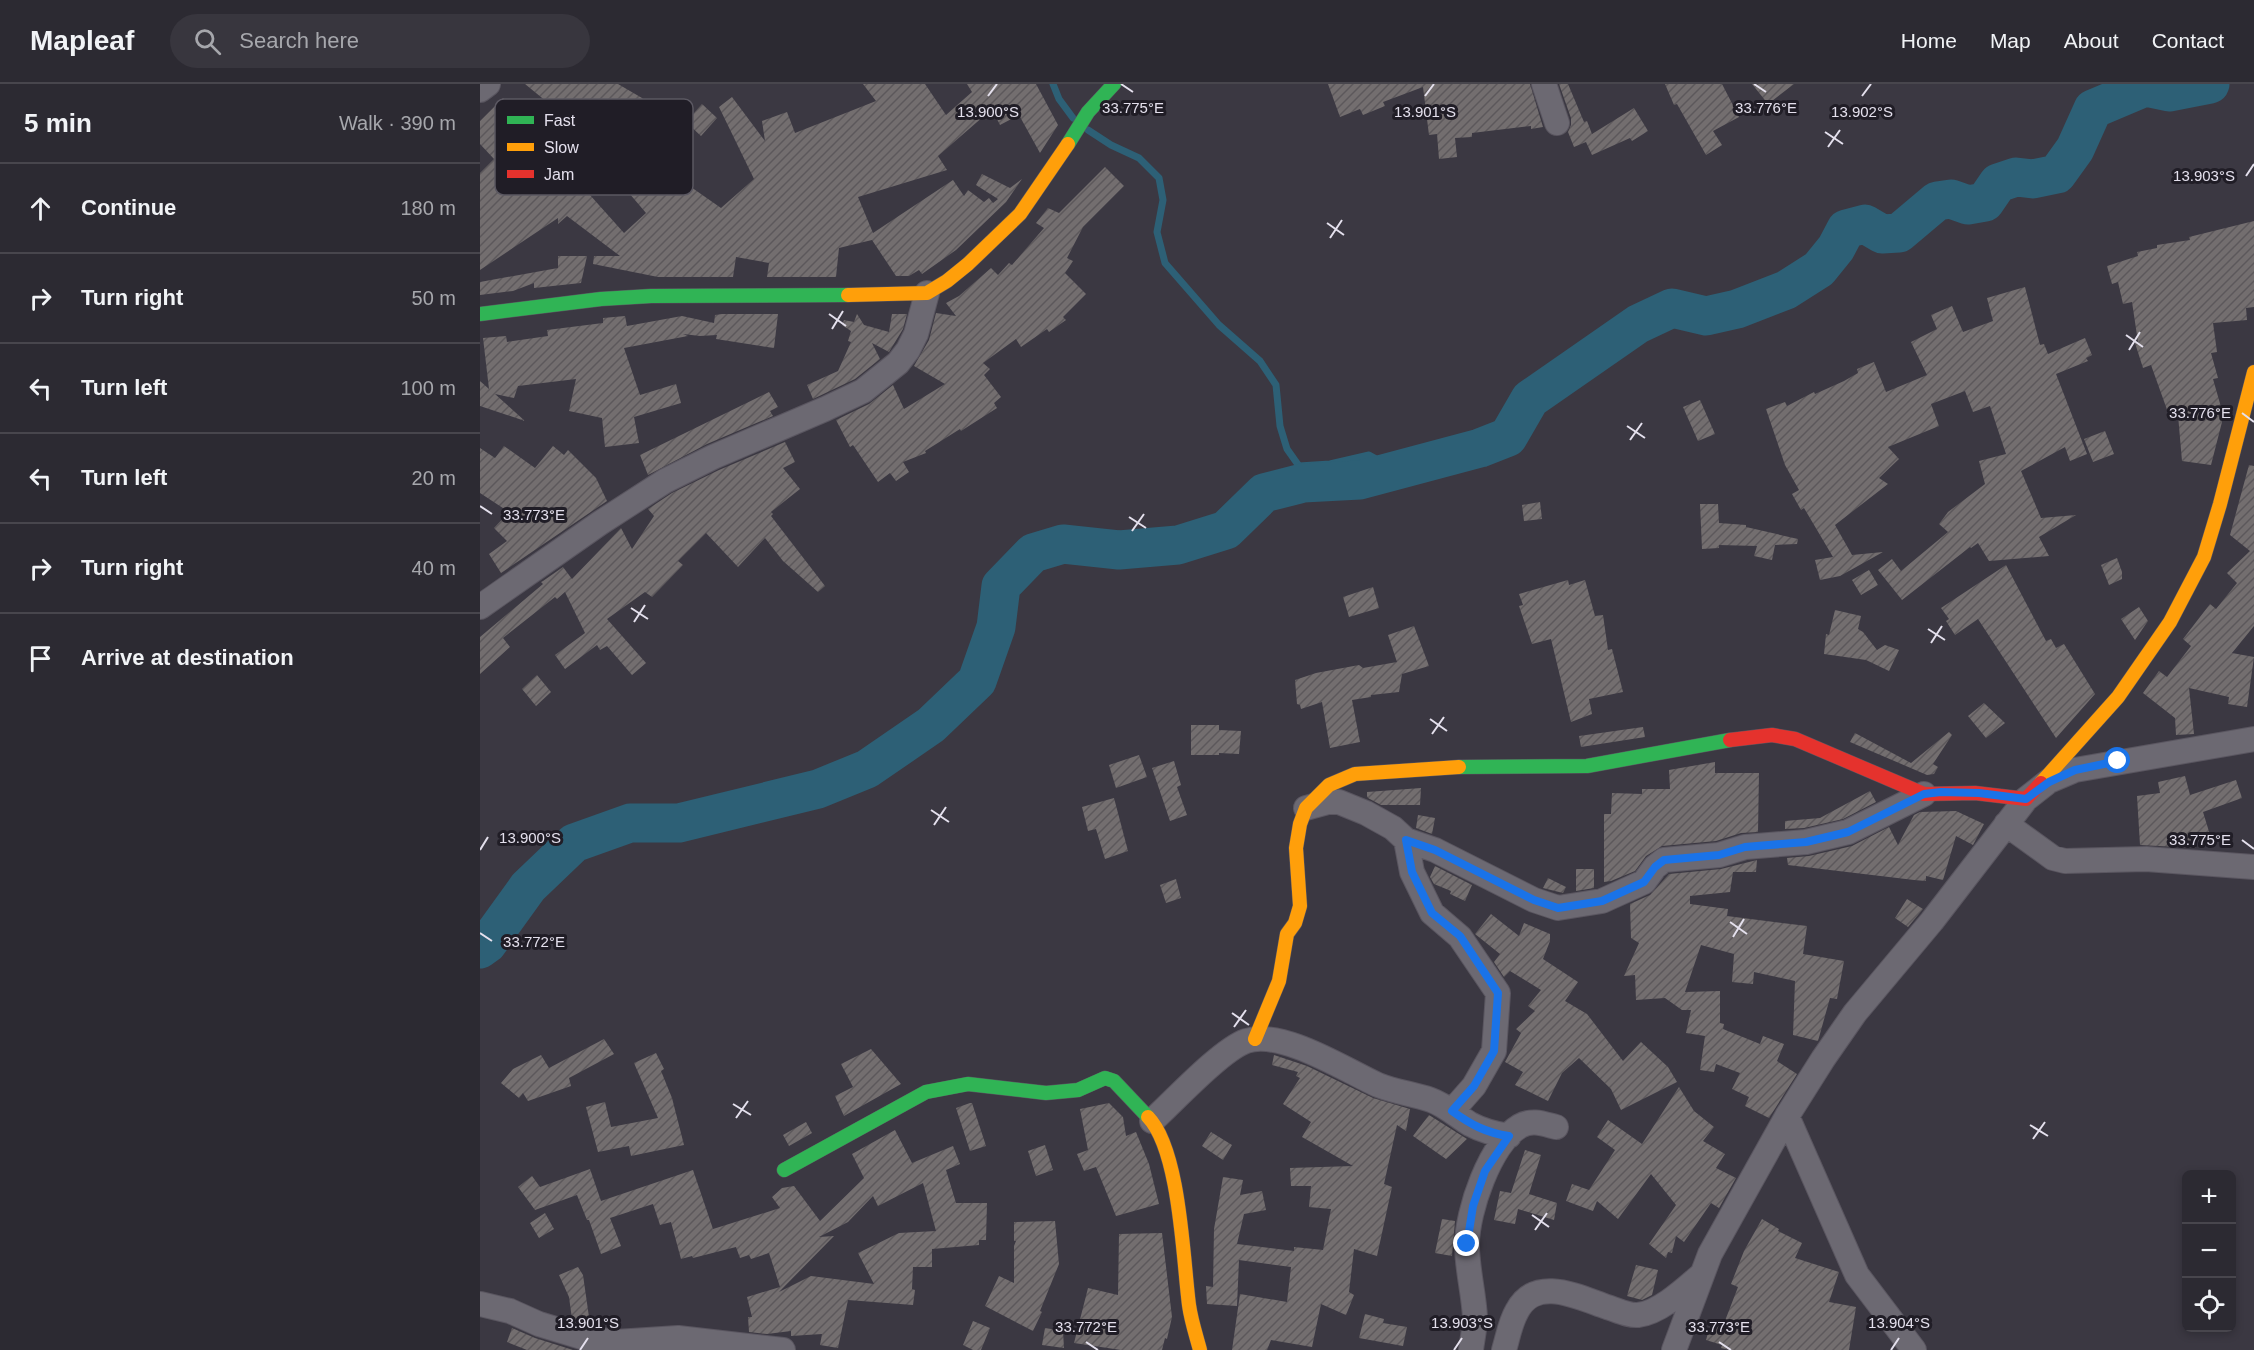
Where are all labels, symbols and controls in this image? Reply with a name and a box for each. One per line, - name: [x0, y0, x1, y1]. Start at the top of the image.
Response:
- search box: [170, 14, 590, 68]
- text: Mapleaf: [30, 25, 134, 56]
- icon: search: [191, 25, 224, 58]
- text: Search here: [239, 28, 359, 53]
- text: Home: [1901, 29, 1957, 52]
- text: Map: [1990, 29, 2031, 52]
- text: About: [2064, 29, 2119, 52]
- text: Contact: [2152, 29, 2224, 52]
- legend: [495, 99, 693, 195]
- text: 33.775°E: [1102, 99, 1164, 116]
- text: 33.776°E: [1735, 99, 1797, 116]
- text: 13.900°S: [957, 103, 1019, 120]
- text: 13.901°S: [1394, 103, 1456, 120]
- text: 13.902°S: [1831, 103, 1893, 120]
- text: 5 min: [24, 108, 92, 138]
- text: Walk · 390 m: [339, 112, 456, 134]
- text: Fast: [544, 112, 576, 129]
- text: Slow: [544, 139, 579, 156]
- text: Jam: [544, 166, 574, 183]
- text: 13.903°S: [2173, 167, 2235, 184]
- icon: ahead: [24, 192, 57, 225]
- text: Continue: [81, 195, 176, 220]
- text: 180 m: [400, 197, 456, 219]
- icon: right: [24, 282, 57, 315]
- text: Turn right: [81, 285, 183, 310]
- text: 50 m: [412, 287, 456, 309]
- icon: left: [24, 372, 57, 405]
- text: Turn left: [81, 375, 167, 400]
- text: 100 m: [400, 377, 456, 399]
- text: 33.776°E: [2169, 404, 2231, 421]
- icon: left: [24, 462, 57, 495]
- text: Turn left: [81, 465, 167, 490]
- text: 20 m: [412, 467, 456, 489]
- text: 33.773°E: [503, 506, 565, 523]
- icon: right: [24, 552, 57, 585]
- text: Turn right: [81, 555, 183, 580]
- text: 40 m: [412, 557, 456, 579]
- icon: arrive: [24, 642, 57, 675]
- text: Arrive at destination: [81, 645, 294, 670]
- route start: [2104, 747, 2130, 773]
- text: 13.900°S: [499, 829, 561, 846]
- text: 33.775°E: [2169, 831, 2231, 848]
- text: 33.772°E: [503, 933, 565, 950]
- map controls: [2182, 1170, 2236, 1332]
- button: +: [2182, 1170, 2236, 1224]
- button: −: [2182, 1224, 2236, 1278]
- route end: [1453, 1230, 1479, 1256]
- button: locate: [2182, 1278, 2236, 1332]
- text: 13.901°S: [557, 1314, 619, 1331]
- text: 13.903°S: [1431, 1314, 1493, 1331]
- text: 13.904°S: [1868, 1314, 1930, 1331]
- text: 33.772°E: [1055, 1318, 1117, 1335]
- text: 33.773°E: [1688, 1318, 1750, 1335]

